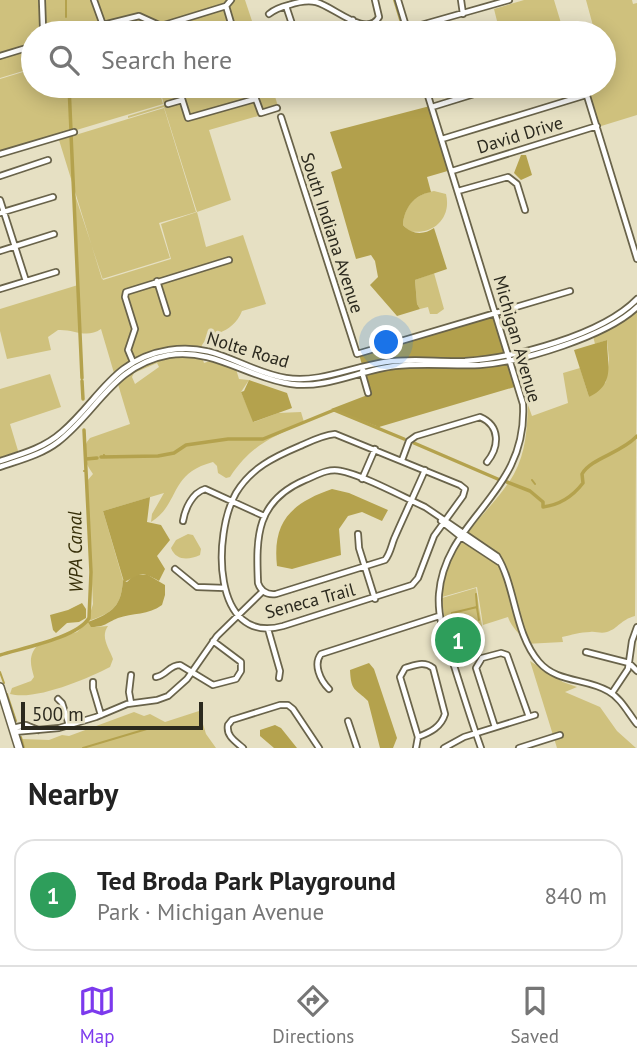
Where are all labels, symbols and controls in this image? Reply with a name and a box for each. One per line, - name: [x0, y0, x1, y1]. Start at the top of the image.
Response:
- search box: [21, 21, 616, 98]
- icon: search: [45, 41, 83, 79]
- text: Search here: [101, 43, 232, 76]
- street label: David Drive: [474, 111, 566, 159]
- street label: South Indiana Avenue: [296, 150, 369, 316]
- street label: Michigan Avenue: [488, 273, 547, 405]
- your location: [369, 325, 403, 359]
- street label: Nolte Road: [204, 326, 292, 373]
- water label: WPA Canal: [62, 511, 88, 593]
- street label: Seneca Trail: [262, 577, 358, 624]
- pin: 1: [435, 614, 481, 666]
- scale bar: [21, 699, 203, 731]
- text: 500 m: [32, 702, 84, 726]
- text: Nearby: [28, 774, 118, 813]
- text: Ted Broda Park Playground: [97, 864, 396, 897]
- text: 1: [46, 881, 60, 910]
- text: 840 m: [545, 881, 607, 910]
- text: Park · Michigan Avenue: [97, 897, 324, 926]
- tab: Map: [78, 982, 116, 1048]
- tab: Directions: [272, 982, 354, 1048]
- tab: Saved: [511, 982, 559, 1048]

